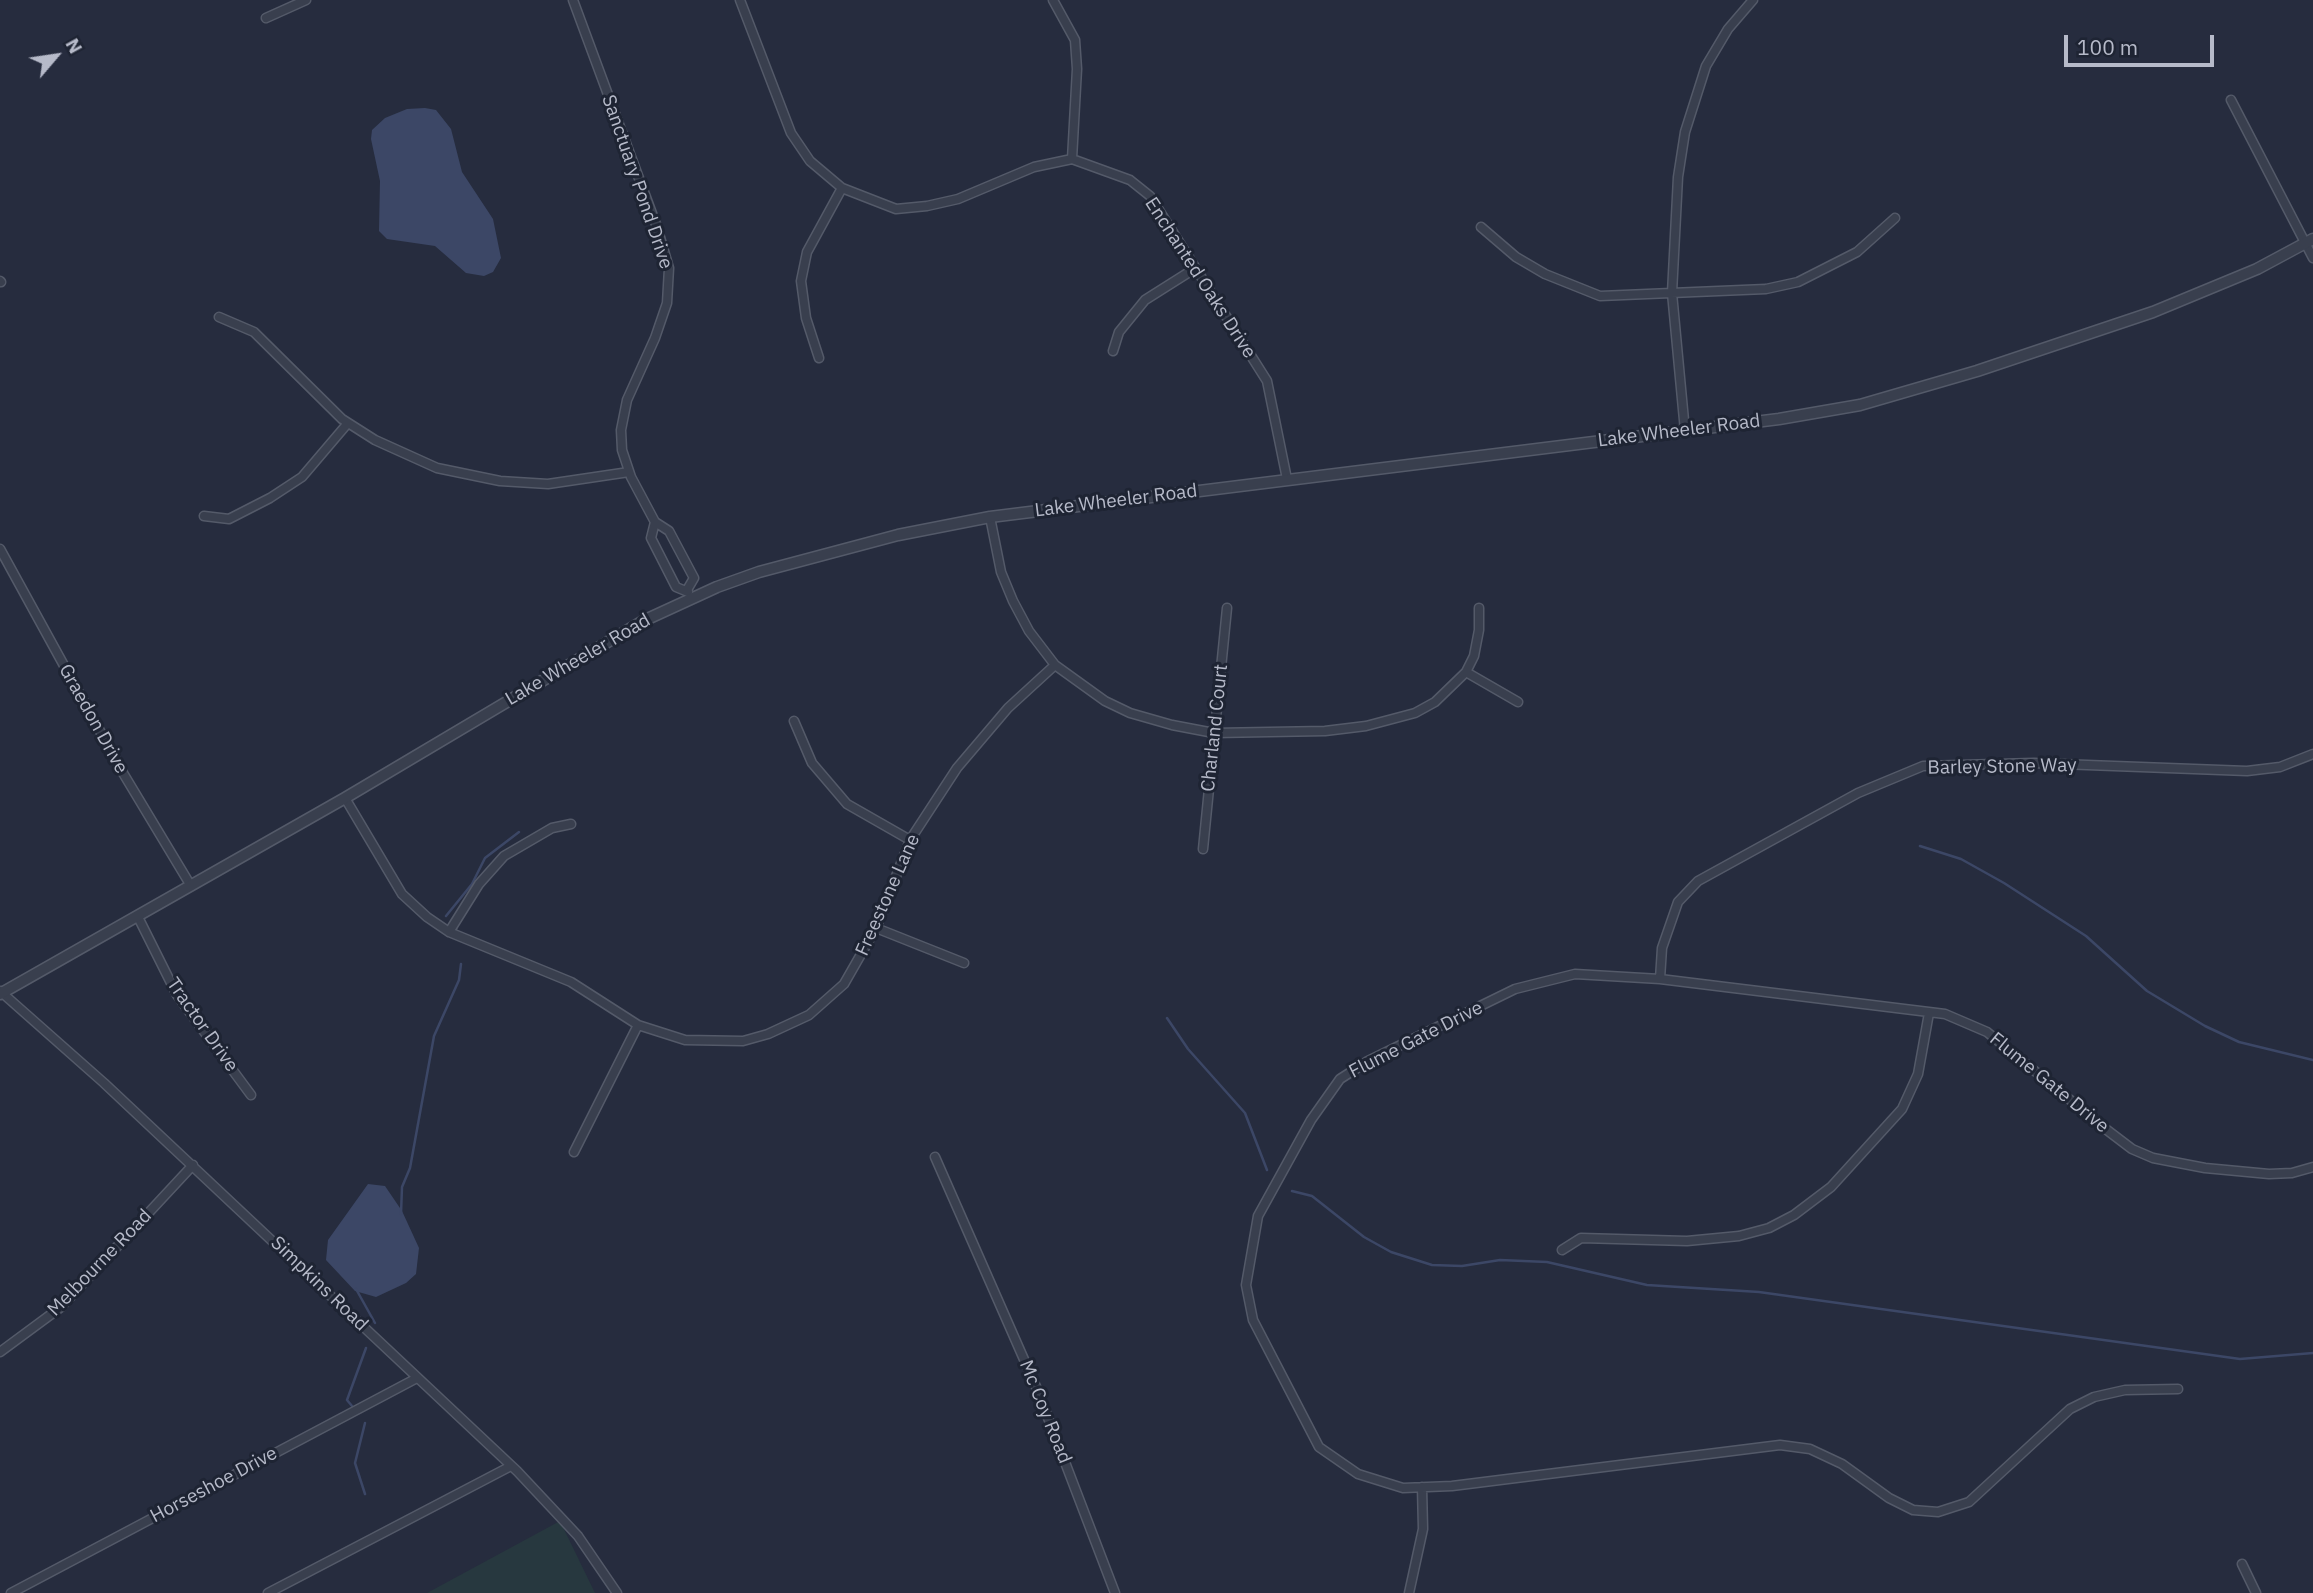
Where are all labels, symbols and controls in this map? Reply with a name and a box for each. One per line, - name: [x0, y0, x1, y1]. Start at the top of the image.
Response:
- north arrow: [21, 21, 91, 91]
- scale bar: [2068, 21, 2218, 65]
- text: 100 m: [2077, 33, 2138, 61]
- text: N: [61, 34, 88, 58]
- street label: Sanctuary Pond Drive: [597, 92, 677, 272]
- street label: Enchanted Oaks Drive: [1140, 193, 1260, 363]
- street label: Lake Wheeler Road: [1596, 410, 1762, 452]
- street label: Lake Wheeler Road: [1033, 480, 1199, 522]
- street label: Lake Wheeler Road: [501, 609, 655, 711]
- street label: Graedon Drive: [54, 660, 132, 778]
- street label: Charland Court: [1197, 663, 1233, 793]
- street label: Barley Stone Way: [1927, 754, 2077, 780]
- street label: Freestone Lane: [851, 831, 925, 959]
- street label: Tractor Drive: [161, 974, 243, 1076]
- street label: Flume Gate Drive: [1345, 996, 1487, 1084]
- street label: Flume Gate Drive: [1985, 1028, 2113, 1138]
- street label: Melbourne Road: [43, 1205, 157, 1321]
- street label: Simpkins Road: [266, 1232, 372, 1336]
- street label: Mc Coy Road: [1014, 1357, 1076, 1467]
- street label: Horseshoe Drive: [147, 1442, 281, 1528]

